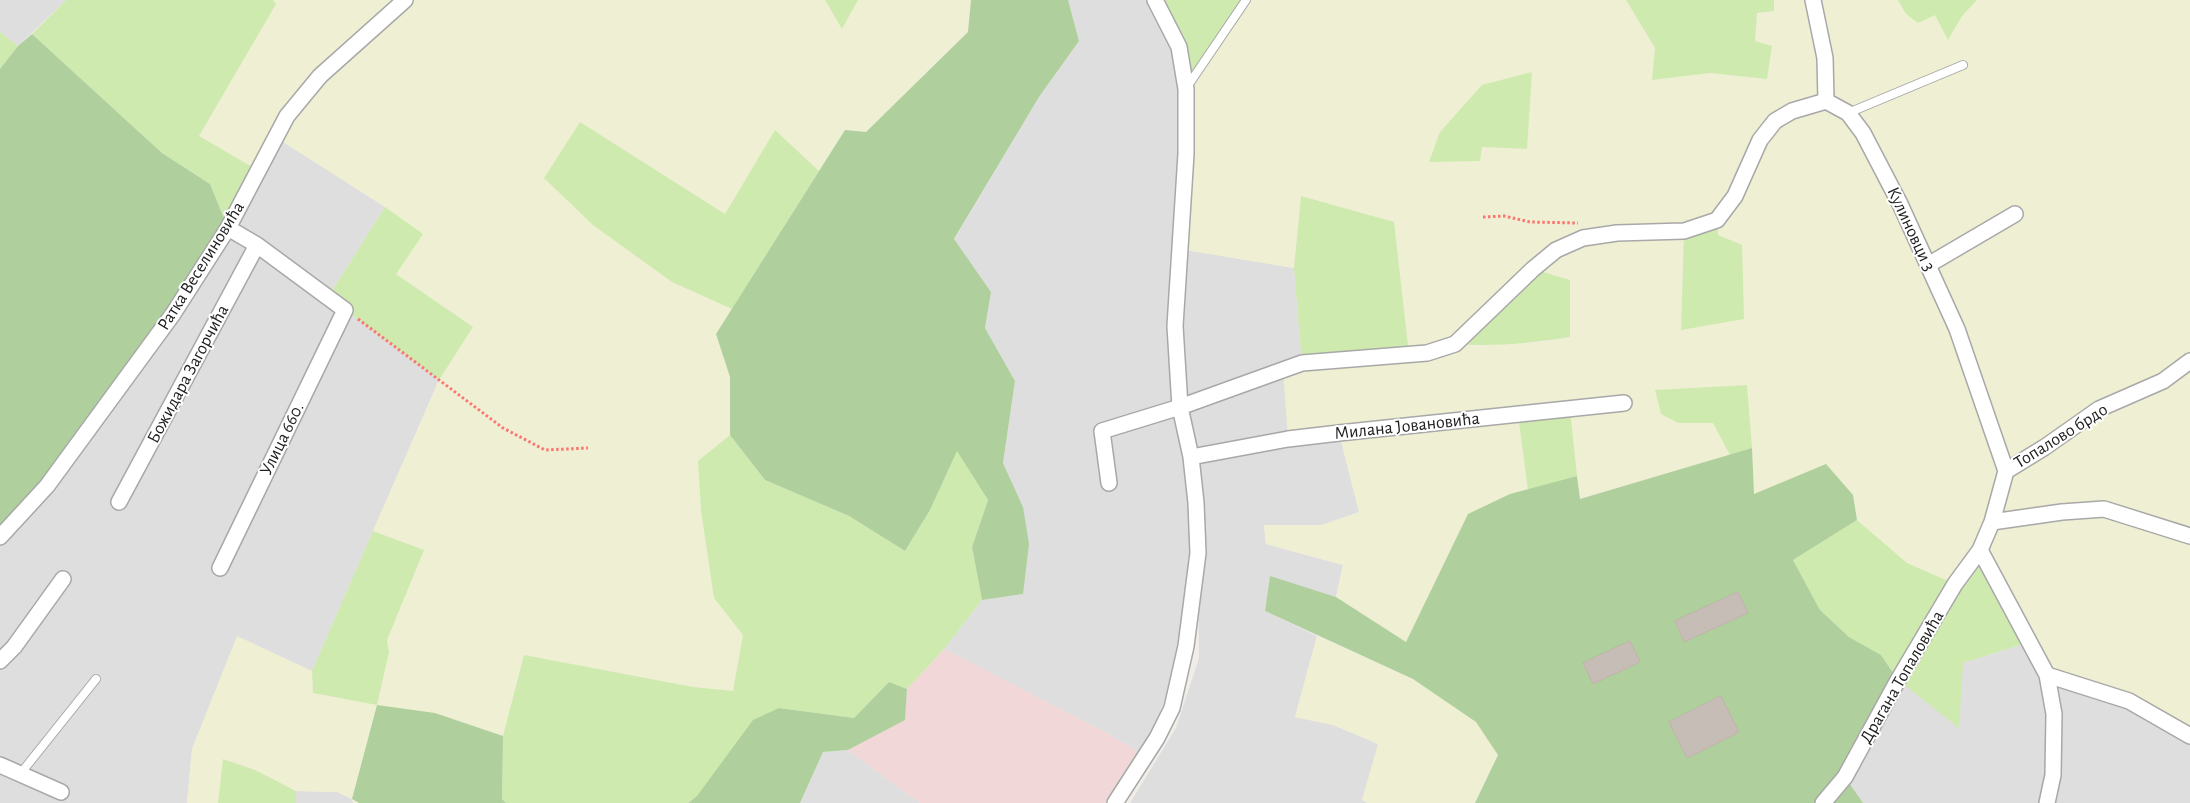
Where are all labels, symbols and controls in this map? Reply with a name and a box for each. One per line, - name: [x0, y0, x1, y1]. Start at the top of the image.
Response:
- street label: Кулиновци 3: [1882, 183, 1940, 275]
- street label: Ратка Веселиновића: [153, 198, 249, 334]
- street label: Божидара Загорчића: [142, 301, 234, 447]
- street label: Улица 660.: [255, 399, 309, 479]
- street label: Топалово брдо: [2010, 399, 2112, 473]
- street label: Милана Јовановића: [1333, 408, 1481, 444]
- street label: Драгана Топаловића: [1855, 607, 1949, 747]

